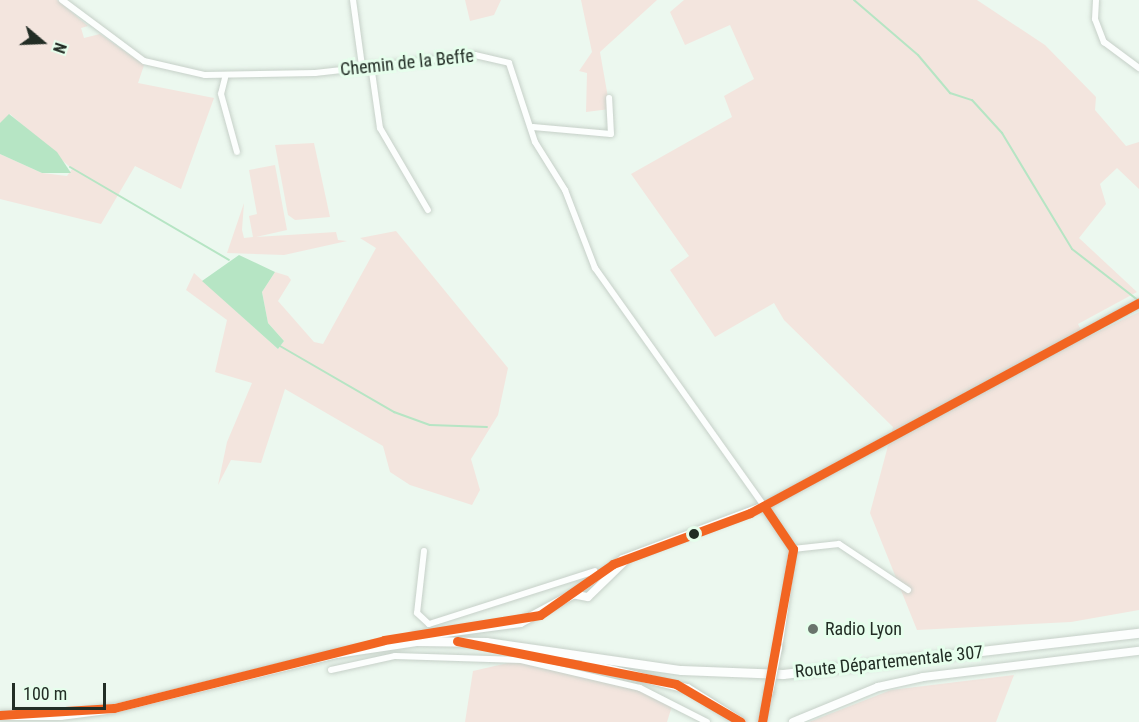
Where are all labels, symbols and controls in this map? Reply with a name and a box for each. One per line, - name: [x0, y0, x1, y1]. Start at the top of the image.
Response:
- north arrow: [12, 12, 72, 72]
- text: N: [49, 40, 70, 56]
- street label: Chemin de la Beffe: [339, 45, 475, 81]
- unlabelled marker: [688, 528, 700, 540]
- place label: Radio Lyon: [825, 618, 902, 640]
- marker: Radio Lyon: [806, 622, 820, 636]
- street label: Route Départementale 307: [794, 641, 984, 683]
- scale bar: [15, 671, 110, 709]
- text: 100 m: [23, 683, 67, 704]

